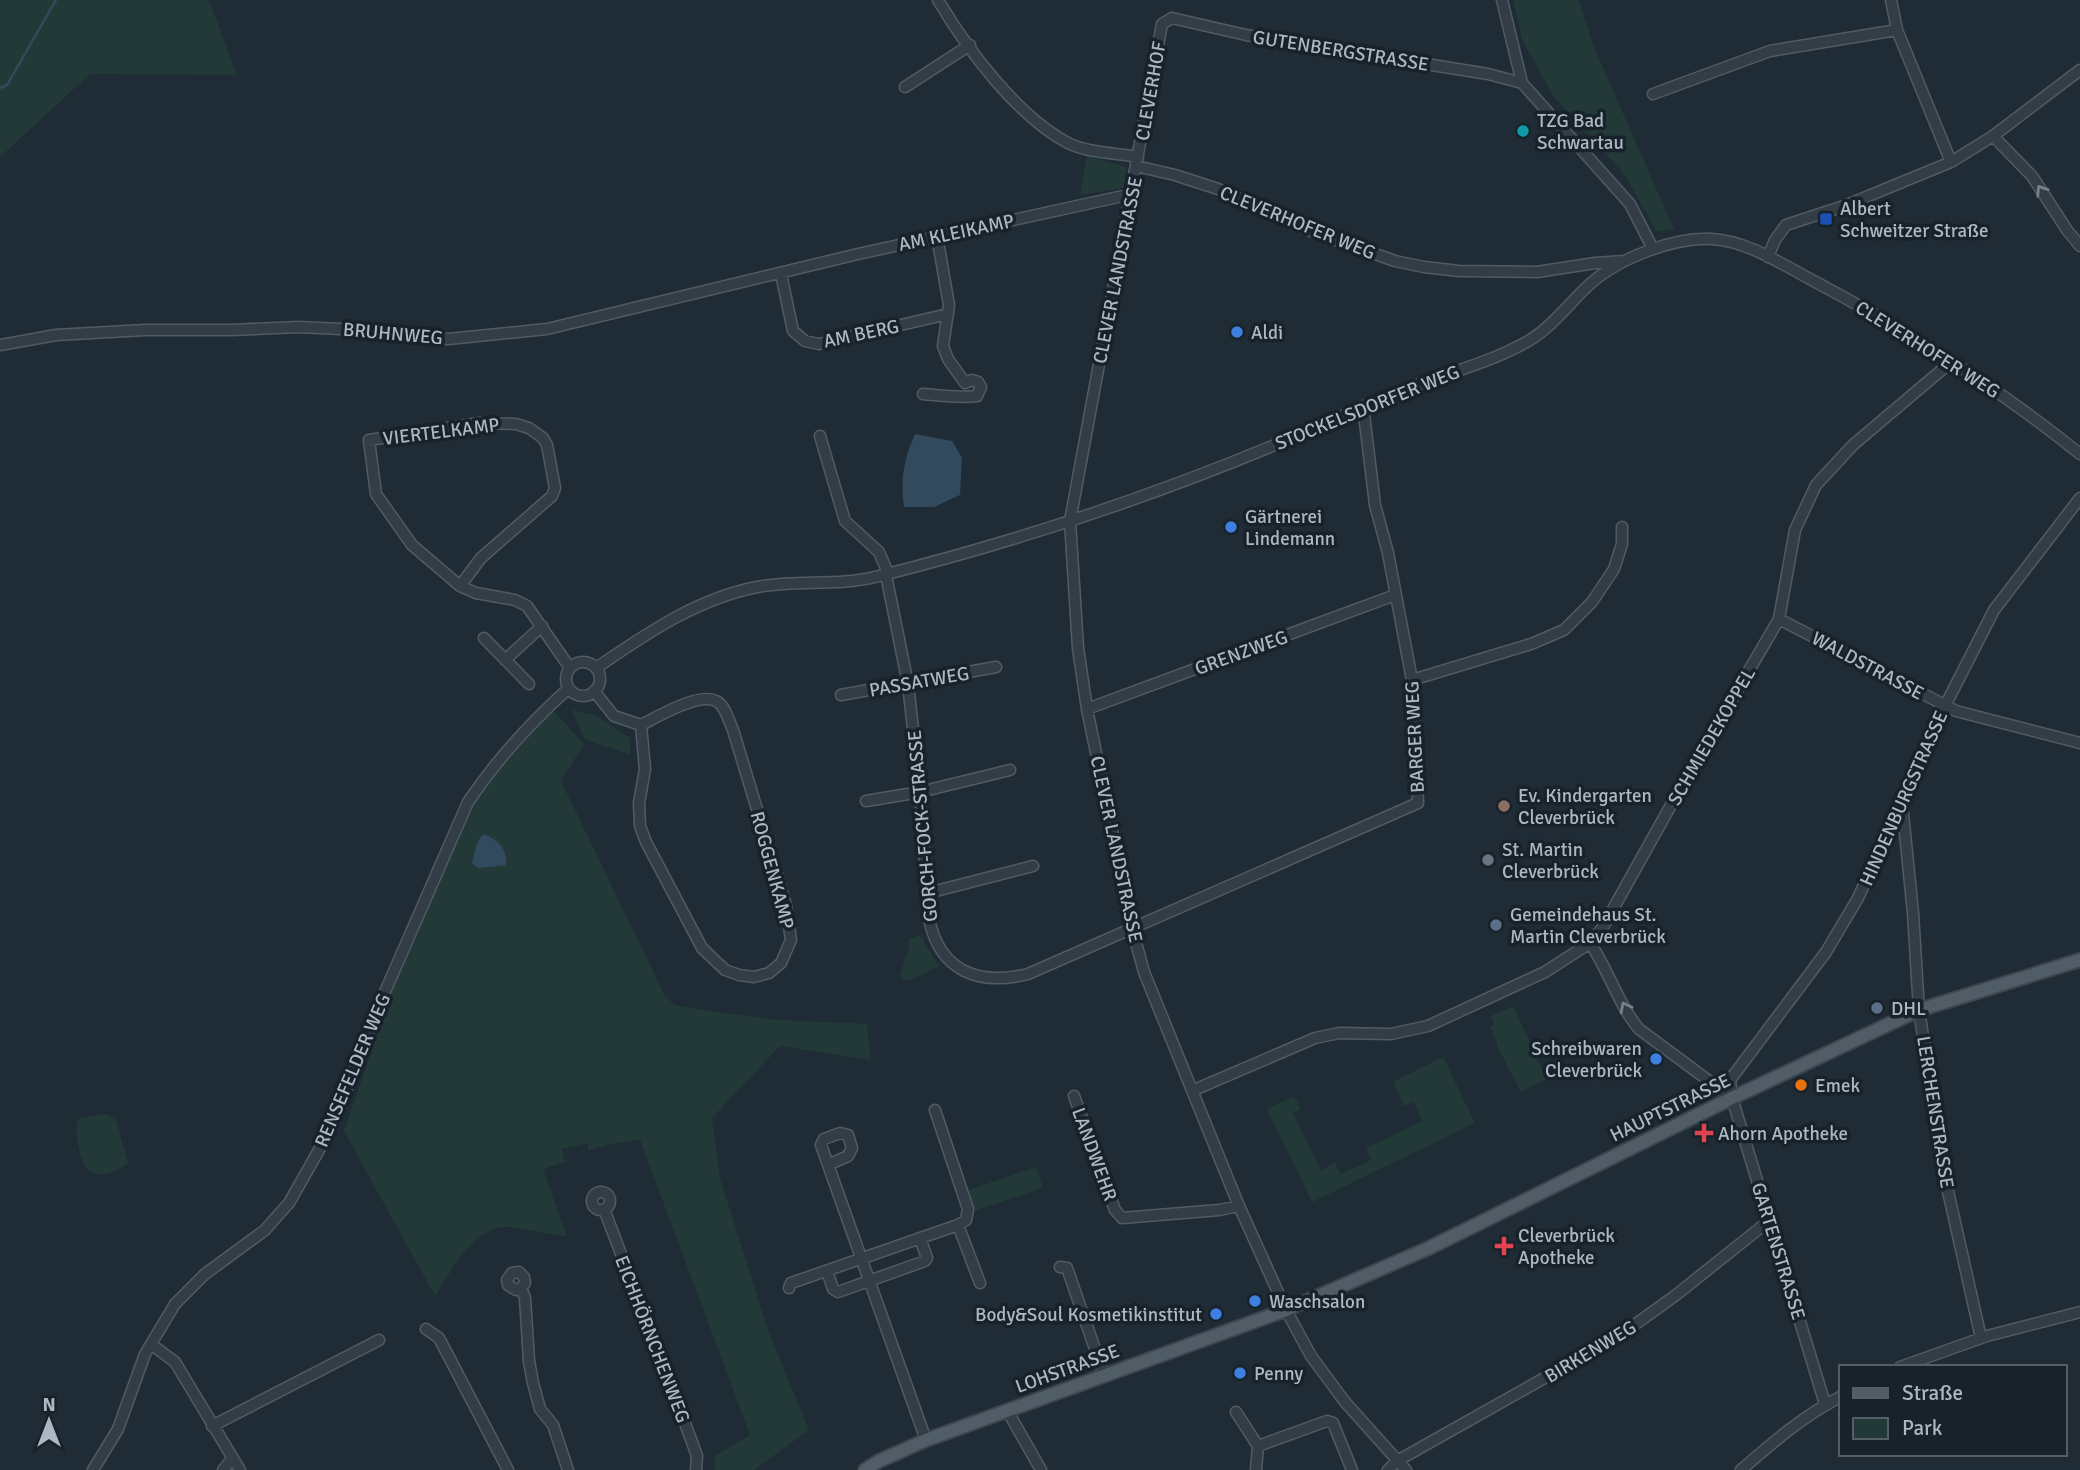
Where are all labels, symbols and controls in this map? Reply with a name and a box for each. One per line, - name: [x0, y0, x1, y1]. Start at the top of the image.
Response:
- street label: GUTENBERGSTRASSE: [1251, 25, 1431, 77]
- street label: CLEVERHOF: [1130, 40, 1172, 143]
- place label: TZG Bad Schwartau: [1537, 109, 1624, 155]
- marker: TZG Bad Schwartau: [1515, 123, 1531, 139]
- street label: CLEVER LANDSTRASSE: [1088, 175, 1148, 366]
- street label: CLEVERHOFER WEG: [1216, 181, 1379, 265]
- one-way arrow: [2037, 185, 2049, 198]
- place label: Albert Schweitzer Straße: [1840, 197, 1989, 243]
- street label: AM KLEIKAMP: [896, 209, 1016, 257]
- marker: Albert Schweitzer Straße: [1818, 211, 1834, 227]
- street label: CLEVERHOFER WEG: [1851, 296, 2004, 404]
- street label: AM BERG: [821, 314, 901, 354]
- street label: BRUHNWEG: [342, 318, 444, 350]
- place label: Aldi: [1251, 321, 1283, 345]
- marker: Aldi: [1229, 324, 1245, 340]
- street label: STOCKELSDORFER WEG: [1272, 360, 1463, 456]
- street label: VIERTELKAMP: [381, 413, 501, 451]
- place label: Gärtnerei Lindemann: [1245, 505, 1335, 551]
- marker: Gärtnerei Lindemann: [1223, 519, 1239, 535]
- street label: GRENZWEG: [1192, 625, 1291, 681]
- street label: WALDSTRASSE: [1807, 626, 1928, 705]
- street label: PASSATWEG: [867, 661, 971, 703]
- street label: SCHMIEDEKOPPEL: [1663, 663, 1761, 810]
- street label: BARGER WEG: [1400, 680, 1430, 793]
- street label: HINDENBURGSTRASSE: [1854, 707, 1953, 890]
- street label: GORCH-FOCK-STRASSE: [903, 729, 943, 923]
- street label: CLEVER LANDSTRASSE: [1085, 754, 1148, 945]
- place label: Ev. Kindergarten Cleverbrück: [1518, 784, 1652, 830]
- marker: Ev. Kindergarten Cleverbrück: [1496, 798, 1512, 814]
- street label: ROGGENKAMP: [745, 809, 799, 932]
- place label: St. Martin Cleverbrück: [1502, 838, 1599, 884]
- marker: St. Martin Cleverbrück: [1480, 852, 1496, 868]
- place label: Gemeindehaus St. Martin Cleverbrück: [1510, 903, 1666, 949]
- marker: Gemeindehaus St. Martin Cleverbrück: [1488, 917, 1504, 933]
- street label: RENSEFELDER WEG: [310, 990, 396, 1151]
- place label: DHL: [1891, 997, 1926, 1021]
- marker: DHL: [1869, 1000, 1885, 1016]
- one-way arrow: [1619, 1002, 1633, 1014]
- street label: LERCHENSTRASSE: [1911, 1034, 1959, 1190]
- place label: Schreibwaren Cleverbrück: [1531, 1037, 1642, 1083]
- marker: Schreibwaren Cleverbrück: [1648, 1051, 1664, 1067]
- street label: HAUPTSTRASSE: [1606, 1068, 1735, 1147]
- place label: Emek: [1815, 1074, 1860, 1098]
- marker: Emek: [1793, 1077, 1809, 1093]
- street label: LANDWEHR: [1066, 1104, 1122, 1204]
- place label: Ahorn Apotheke: [1718, 1122, 1848, 1146]
- marker: Ahorn Apotheke: [1696, 1125, 1712, 1141]
- street label: GARTENSTRASSE: [1746, 1180, 1810, 1323]
- place label: Cleverbrück Apotheke: [1518, 1224, 1615, 1270]
- marker: Cleverbrück Apotheke: [1496, 1238, 1512, 1254]
- street label: EICHHÖRNCHENWEG: [609, 1252, 695, 1426]
- place label: Waschsalon: [1269, 1290, 1365, 1314]
- marker: Waschsalon: [1247, 1293, 1263, 1309]
- place label: Body&Soul Kosmetikinstitut: [975, 1303, 1202, 1327]
- marker: Body&Soul Kosmetikinstitut: [1208, 1306, 1224, 1322]
- street label: BIRKENWEG: [1540, 1315, 1641, 1389]
- street label: LOHSTRASSE: [1012, 1339, 1123, 1399]
- place label: Penny: [1254, 1362, 1303, 1386]
- marker: Penny: [1232, 1365, 1248, 1381]
- legend: [1839, 1365, 2066, 1456]
- text: Straße: [1902, 1380, 1963, 1406]
- north arrow: [14, 1386, 84, 1456]
- text: N: [42, 1393, 56, 1417]
- text: Park: [1902, 1415, 1943, 1441]

